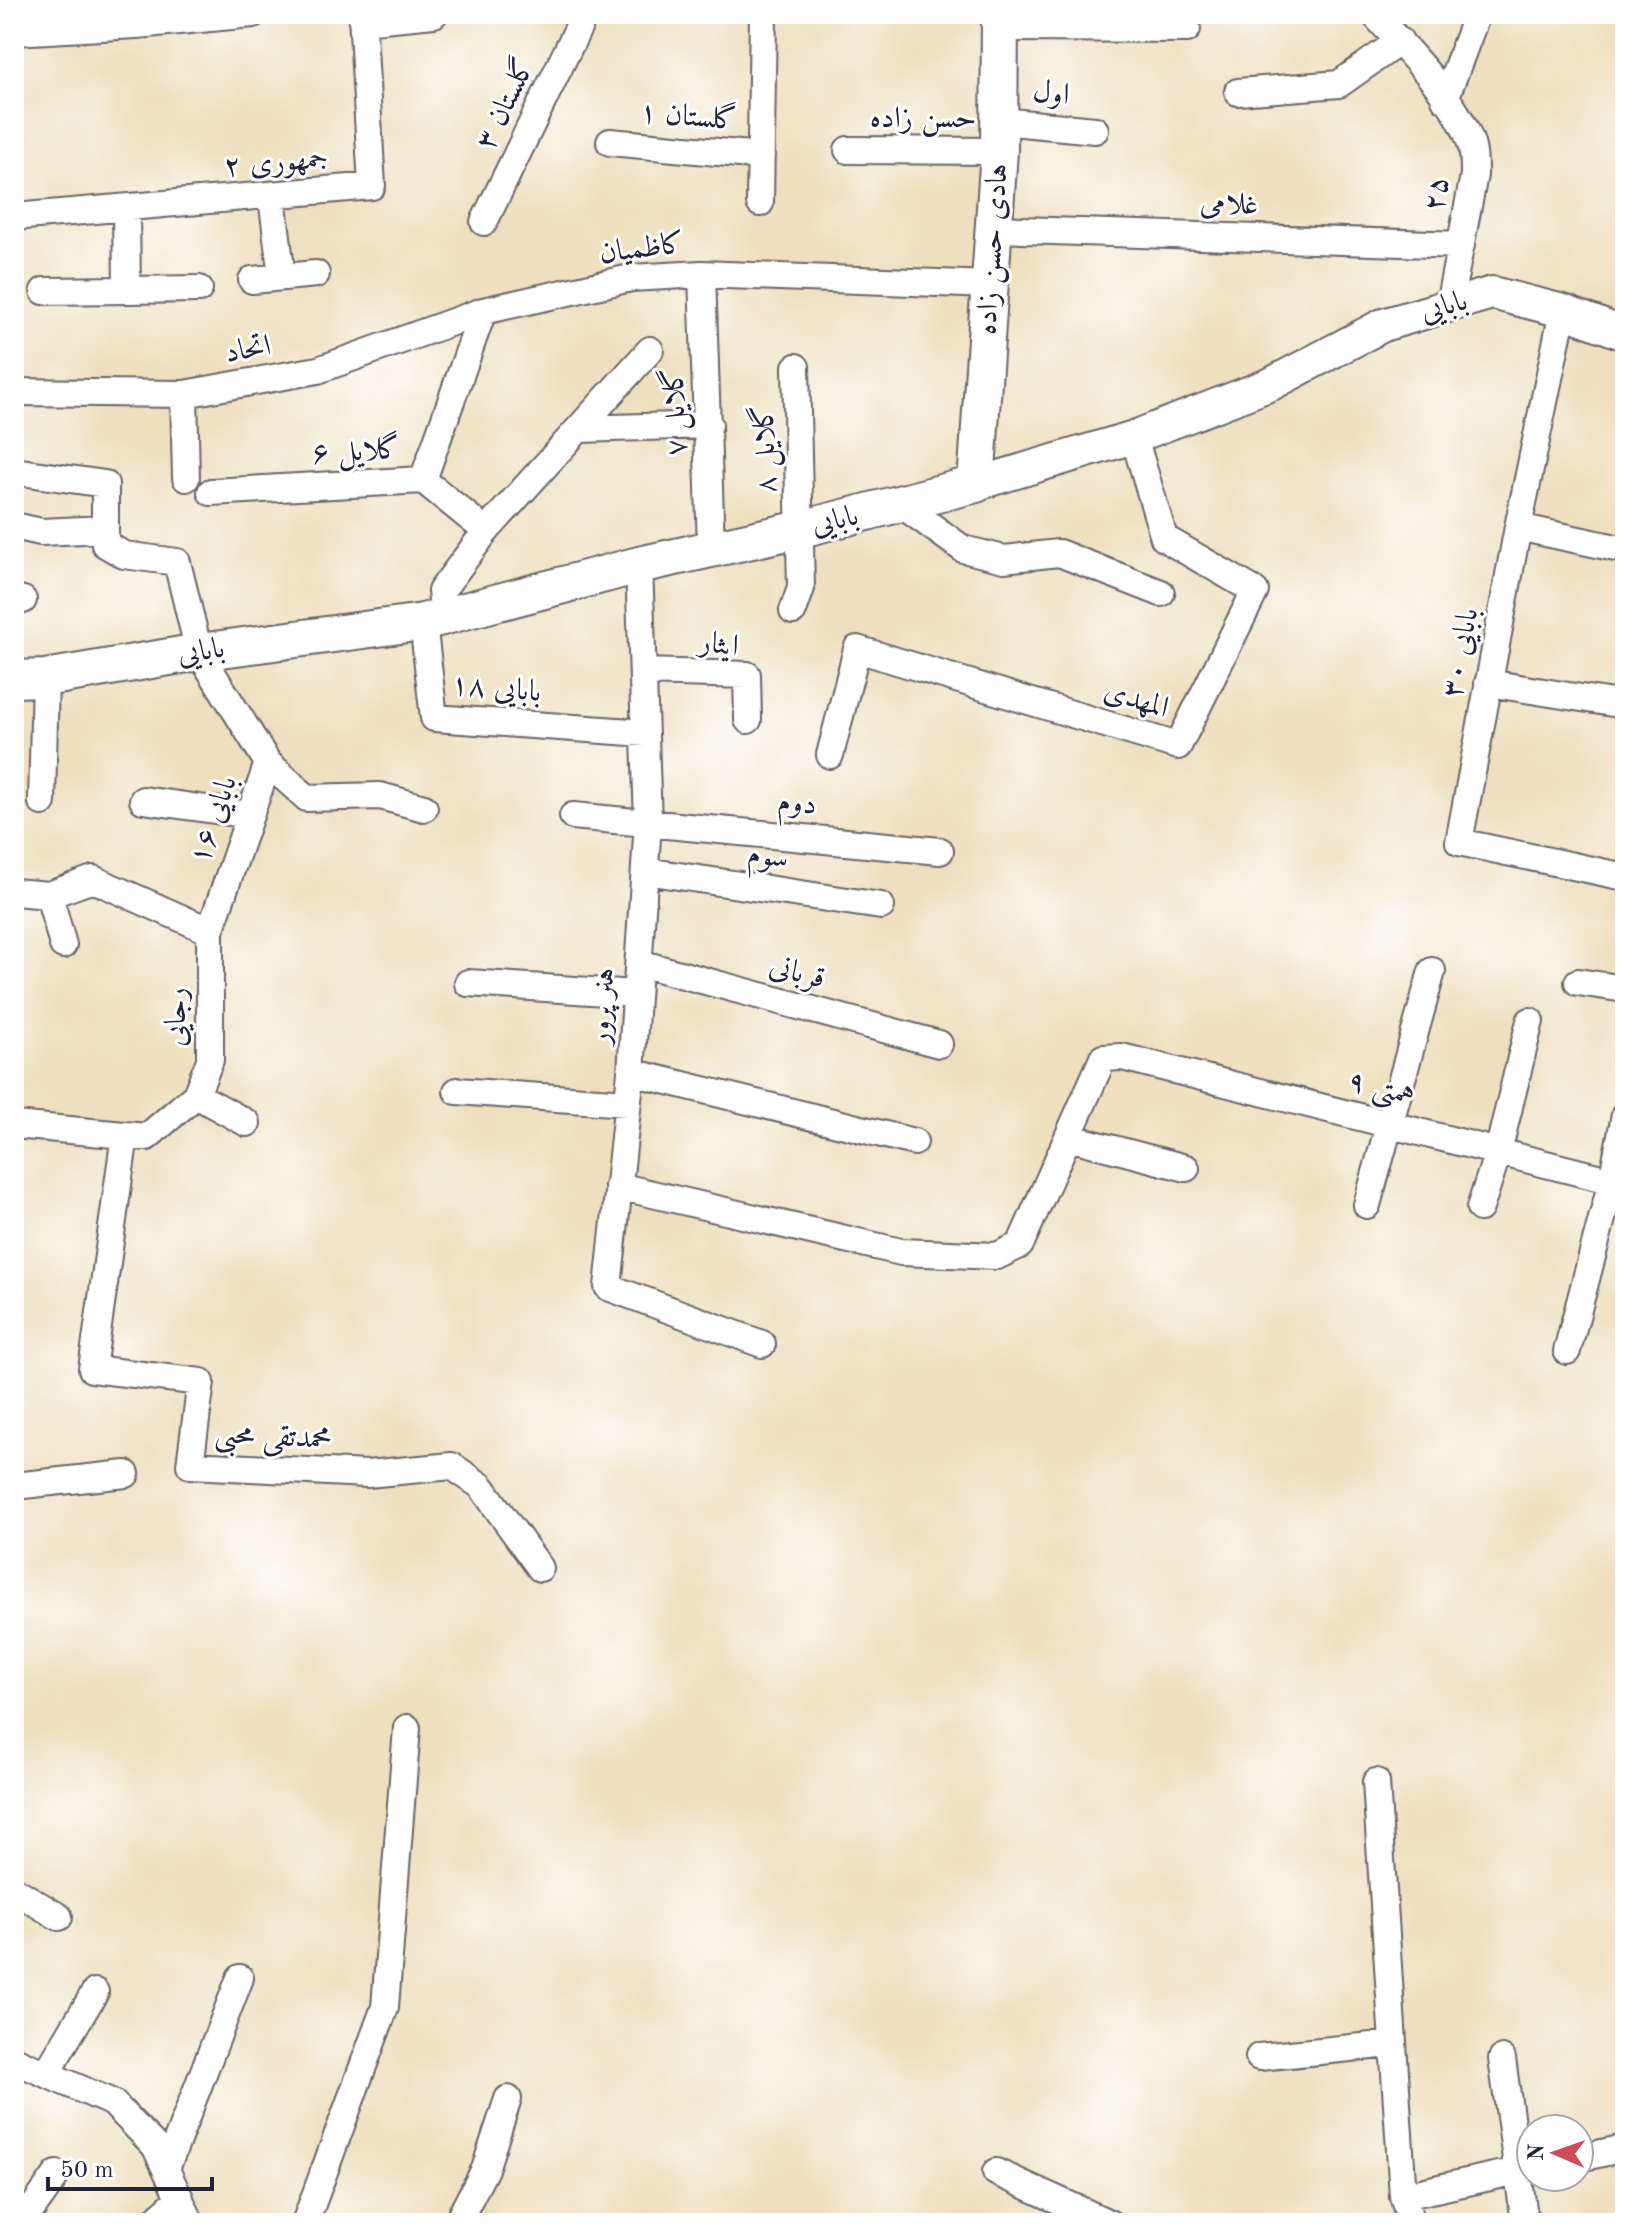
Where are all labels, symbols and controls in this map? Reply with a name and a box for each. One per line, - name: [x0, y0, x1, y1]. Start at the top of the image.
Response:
- street label: گلستان ۳: [467, 51, 541, 154]
- street label: اول: [1031, 77, 1071, 111]
- street label: گلستان ۱: [638, 93, 738, 136]
- street label: حسن زاده: [870, 104, 976, 137]
- street label: جمهوری ۲: [222, 143, 330, 185]
- street label: هادی حسن زاده: [972, 162, 1017, 336]
- street label: ۲۵: [1419, 174, 1455, 214]
- street label: غلامی: [1199, 189, 1259, 221]
- street label: کاظمیان: [598, 228, 686, 269]
- street label: بابایی: [1417, 286, 1472, 331]
- street label: اتحاد: [223, 330, 273, 369]
- street label: گلایل ۷: [654, 367, 697, 457]
- street label: گلایل ۸: [744, 404, 787, 494]
- street label: گلایل ۶: [311, 430, 401, 473]
- street label: بابایی: [809, 501, 862, 544]
- street label: بابایی ۳۰: [1438, 606, 1487, 701]
- street label: ایثار: [694, 627, 740, 664]
- street label: بابایی: [175, 633, 227, 673]
- street label: بابایی ۱۸: [449, 670, 542, 711]
- street label: المهدی: [1100, 676, 1172, 724]
- street label: بابایی ۱۶: [185, 772, 246, 869]
- street label: دوم: [775, 787, 818, 830]
- street label: سوم: [744, 839, 790, 884]
- street label: قربانی: [765, 951, 828, 997]
- street label: هنر پرور: [585, 967, 623, 1048]
- street label: رجایی: [161, 987, 196, 1047]
- street label: همتی ۹: [1343, 1066, 1418, 1117]
- street label: محمدتقی محبی: [213, 1419, 332, 1462]
- north arrow: [1515, 2113, 1595, 2193]
- scale bar: [48, 2141, 212, 2191]
- text: N: [1526, 2143, 1548, 2161]
- text: 50 m: [60, 2159, 114, 2183]

